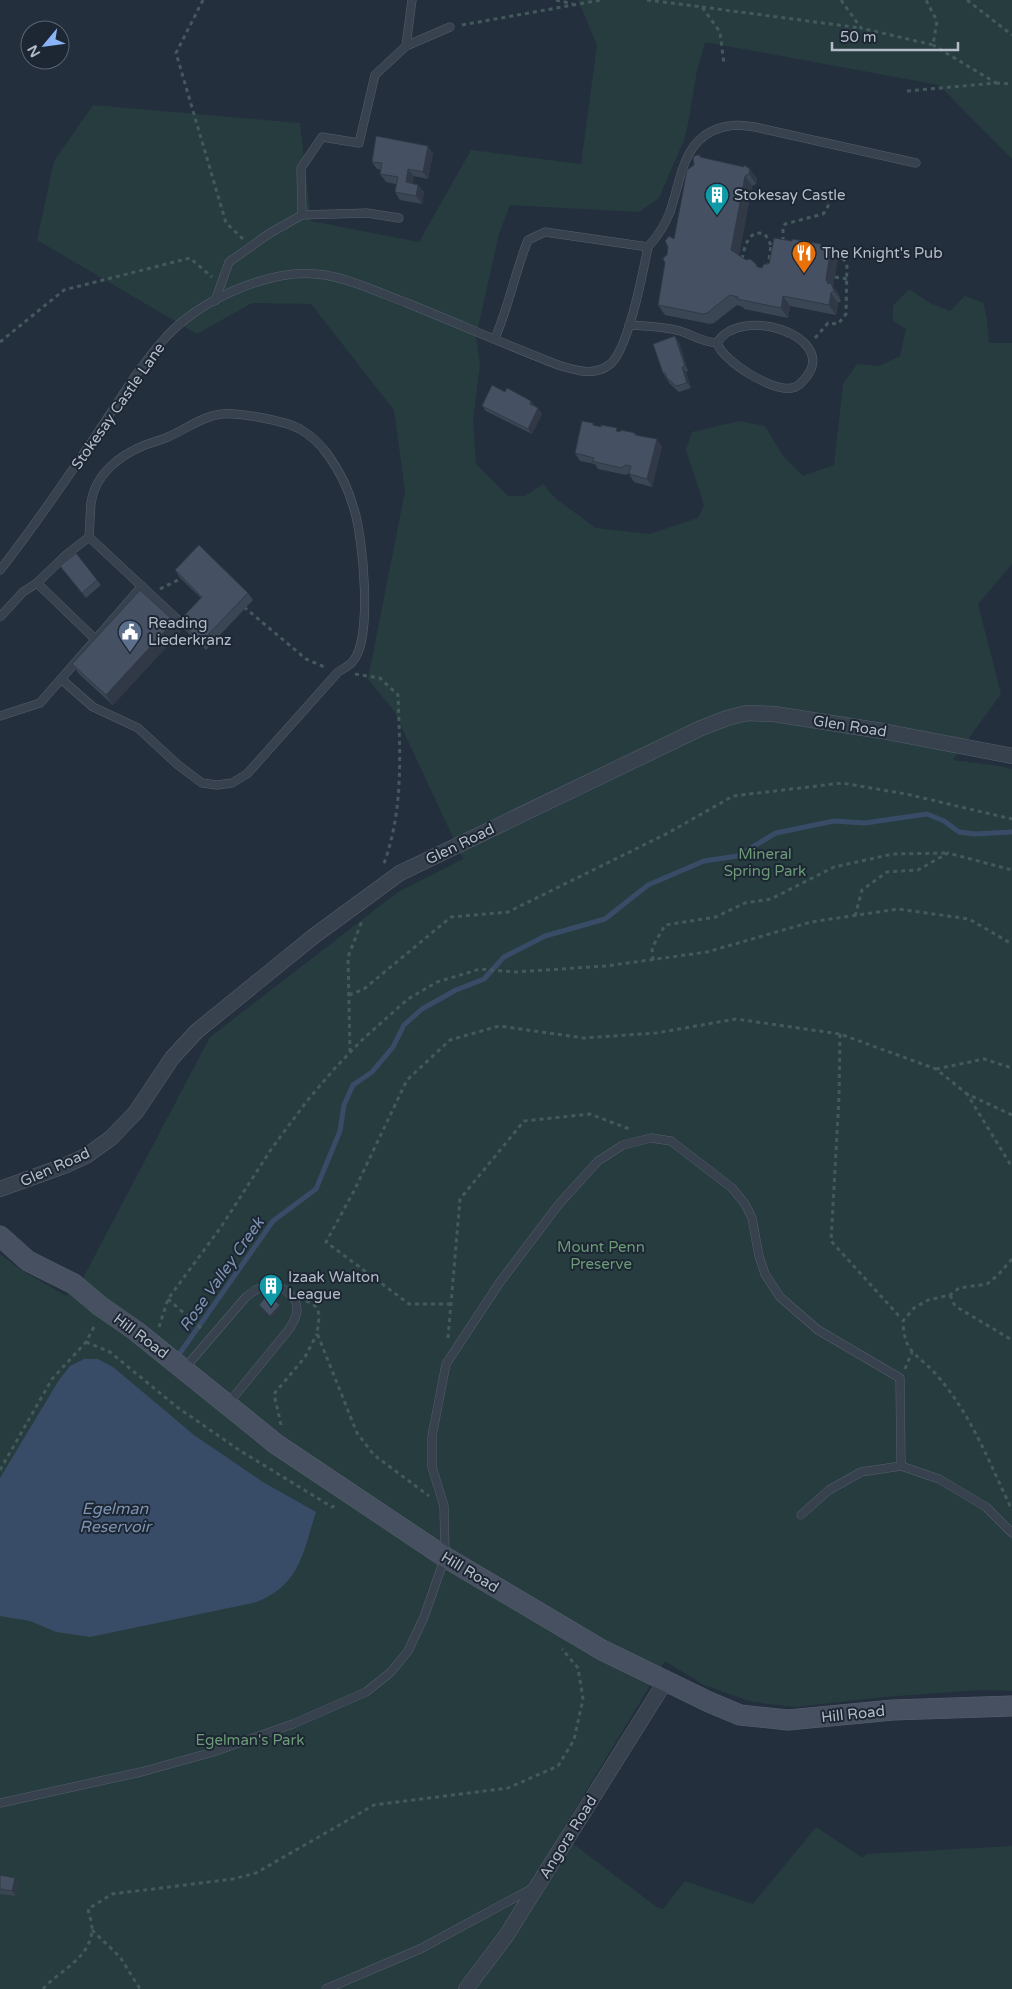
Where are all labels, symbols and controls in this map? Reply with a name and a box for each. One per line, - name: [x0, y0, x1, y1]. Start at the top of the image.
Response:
- north arrow: [20, 20, 70, 70]
- scale bar: [832, 20, 958, 52]
- text: 50 m: [840, 28, 877, 46]
- text: N: [24, 42, 44, 60]
- building icon: Stokesay Castle: [704, 182, 730, 216]
- place label: Stokesay Castle: [734, 186, 846, 204]
- restaurant icon: The Knight's Pub: [791, 240, 817, 274]
- place label: The Knight's Pub: [822, 244, 943, 262]
- street label: Stokesay Castle Lane: [68, 339, 168, 473]
- place label: Reading Liederkranz: [148, 614, 232, 649]
- public building icon: Reading Liederkranz: [117, 619, 143, 653]
- street label: Glen Road: [812, 711, 888, 741]
- street label: Glen Road: [423, 820, 497, 868]
- park label: Mineral Spring Park: [724, 845, 806, 880]
- street label: Glen Road: [17, 1144, 93, 1190]
- water label: Rose Valley Creek: [175, 1213, 269, 1335]
- park label: Mount Penn Preserve: [557, 1238, 645, 1273]
- place label: Izaak Walton League: [288, 1268, 379, 1303]
- building icon: Izaak Walton League: [258, 1273, 284, 1307]
- street label: Hill Road: [110, 1310, 172, 1362]
- water label: Egelman Reservoir: [79, 1499, 153, 1537]
- street label: Hill Road: [438, 1548, 502, 1596]
- street label: Hill Road: [820, 1702, 886, 1726]
- park label: Egelman's Park: [196, 1731, 304, 1749]
- street label: Angora Road: [535, 1792, 601, 1882]

